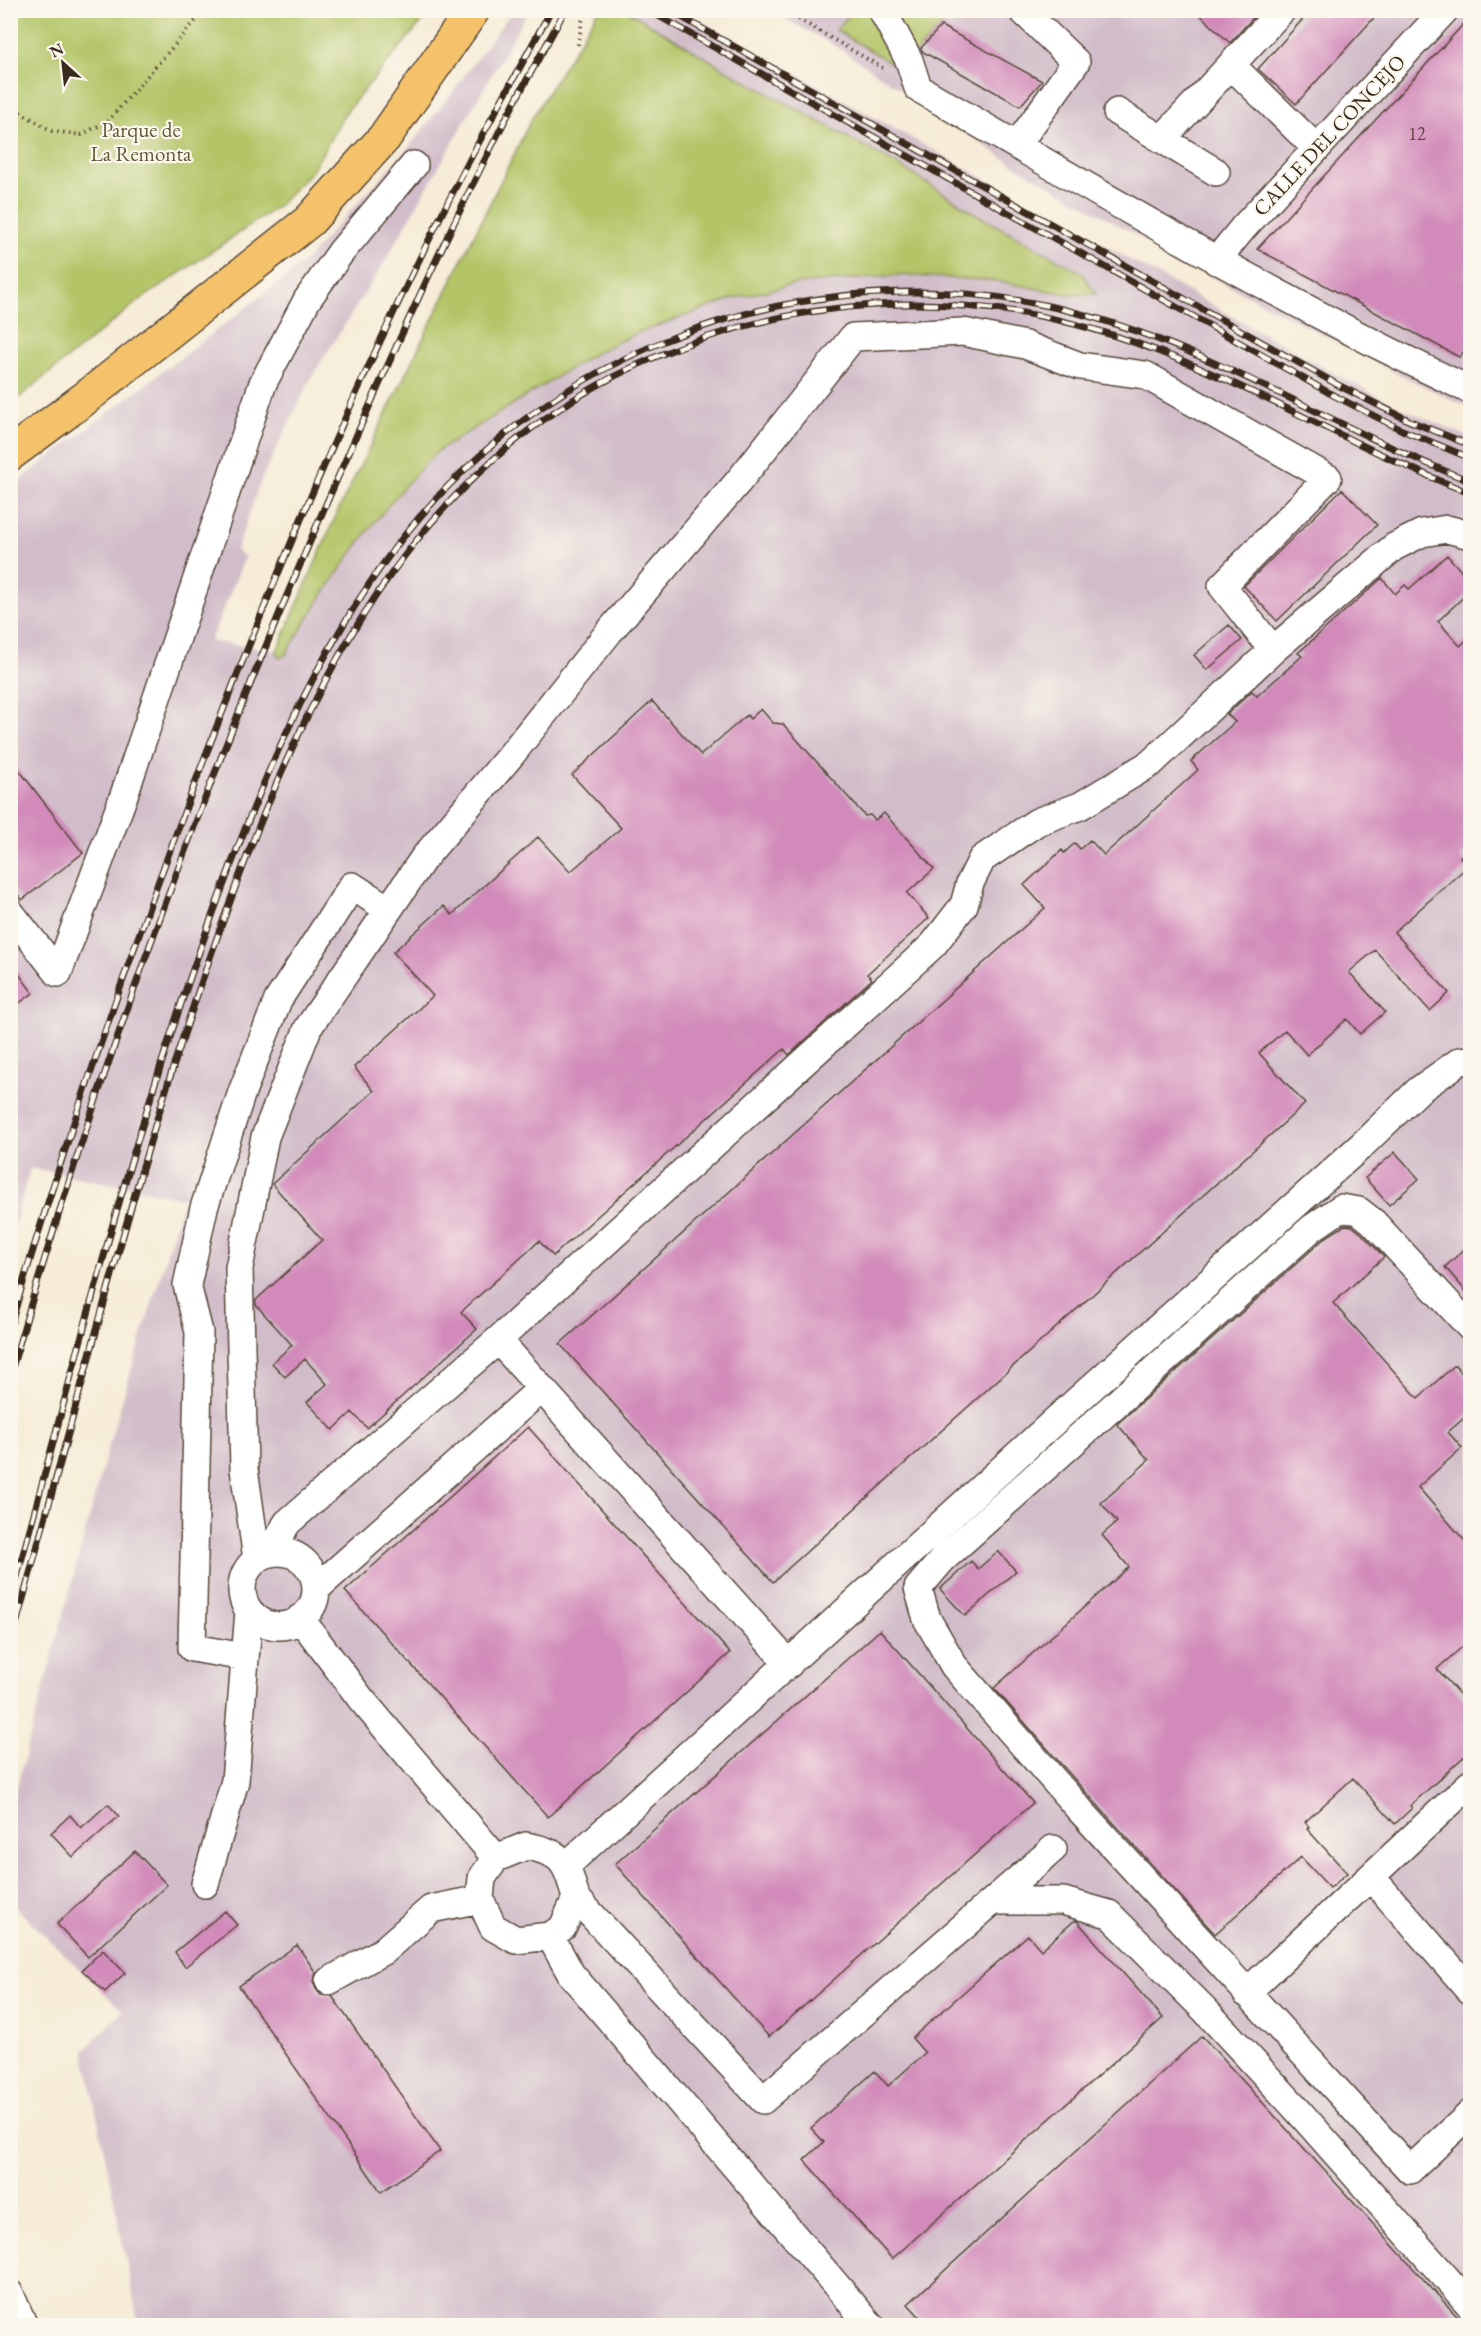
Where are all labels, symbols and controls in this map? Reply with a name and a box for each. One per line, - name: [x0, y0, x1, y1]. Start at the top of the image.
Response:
- north arrow: [33, 33, 93, 93]
- text: N: [46, 38, 67, 62]
- street label: CALLE DEL CONCEJO: [1247, 48, 1411, 222]
- park label: Parque de La Remonta: [91, 116, 192, 167]
- house number: 12: [1408, 122, 1426, 145]

